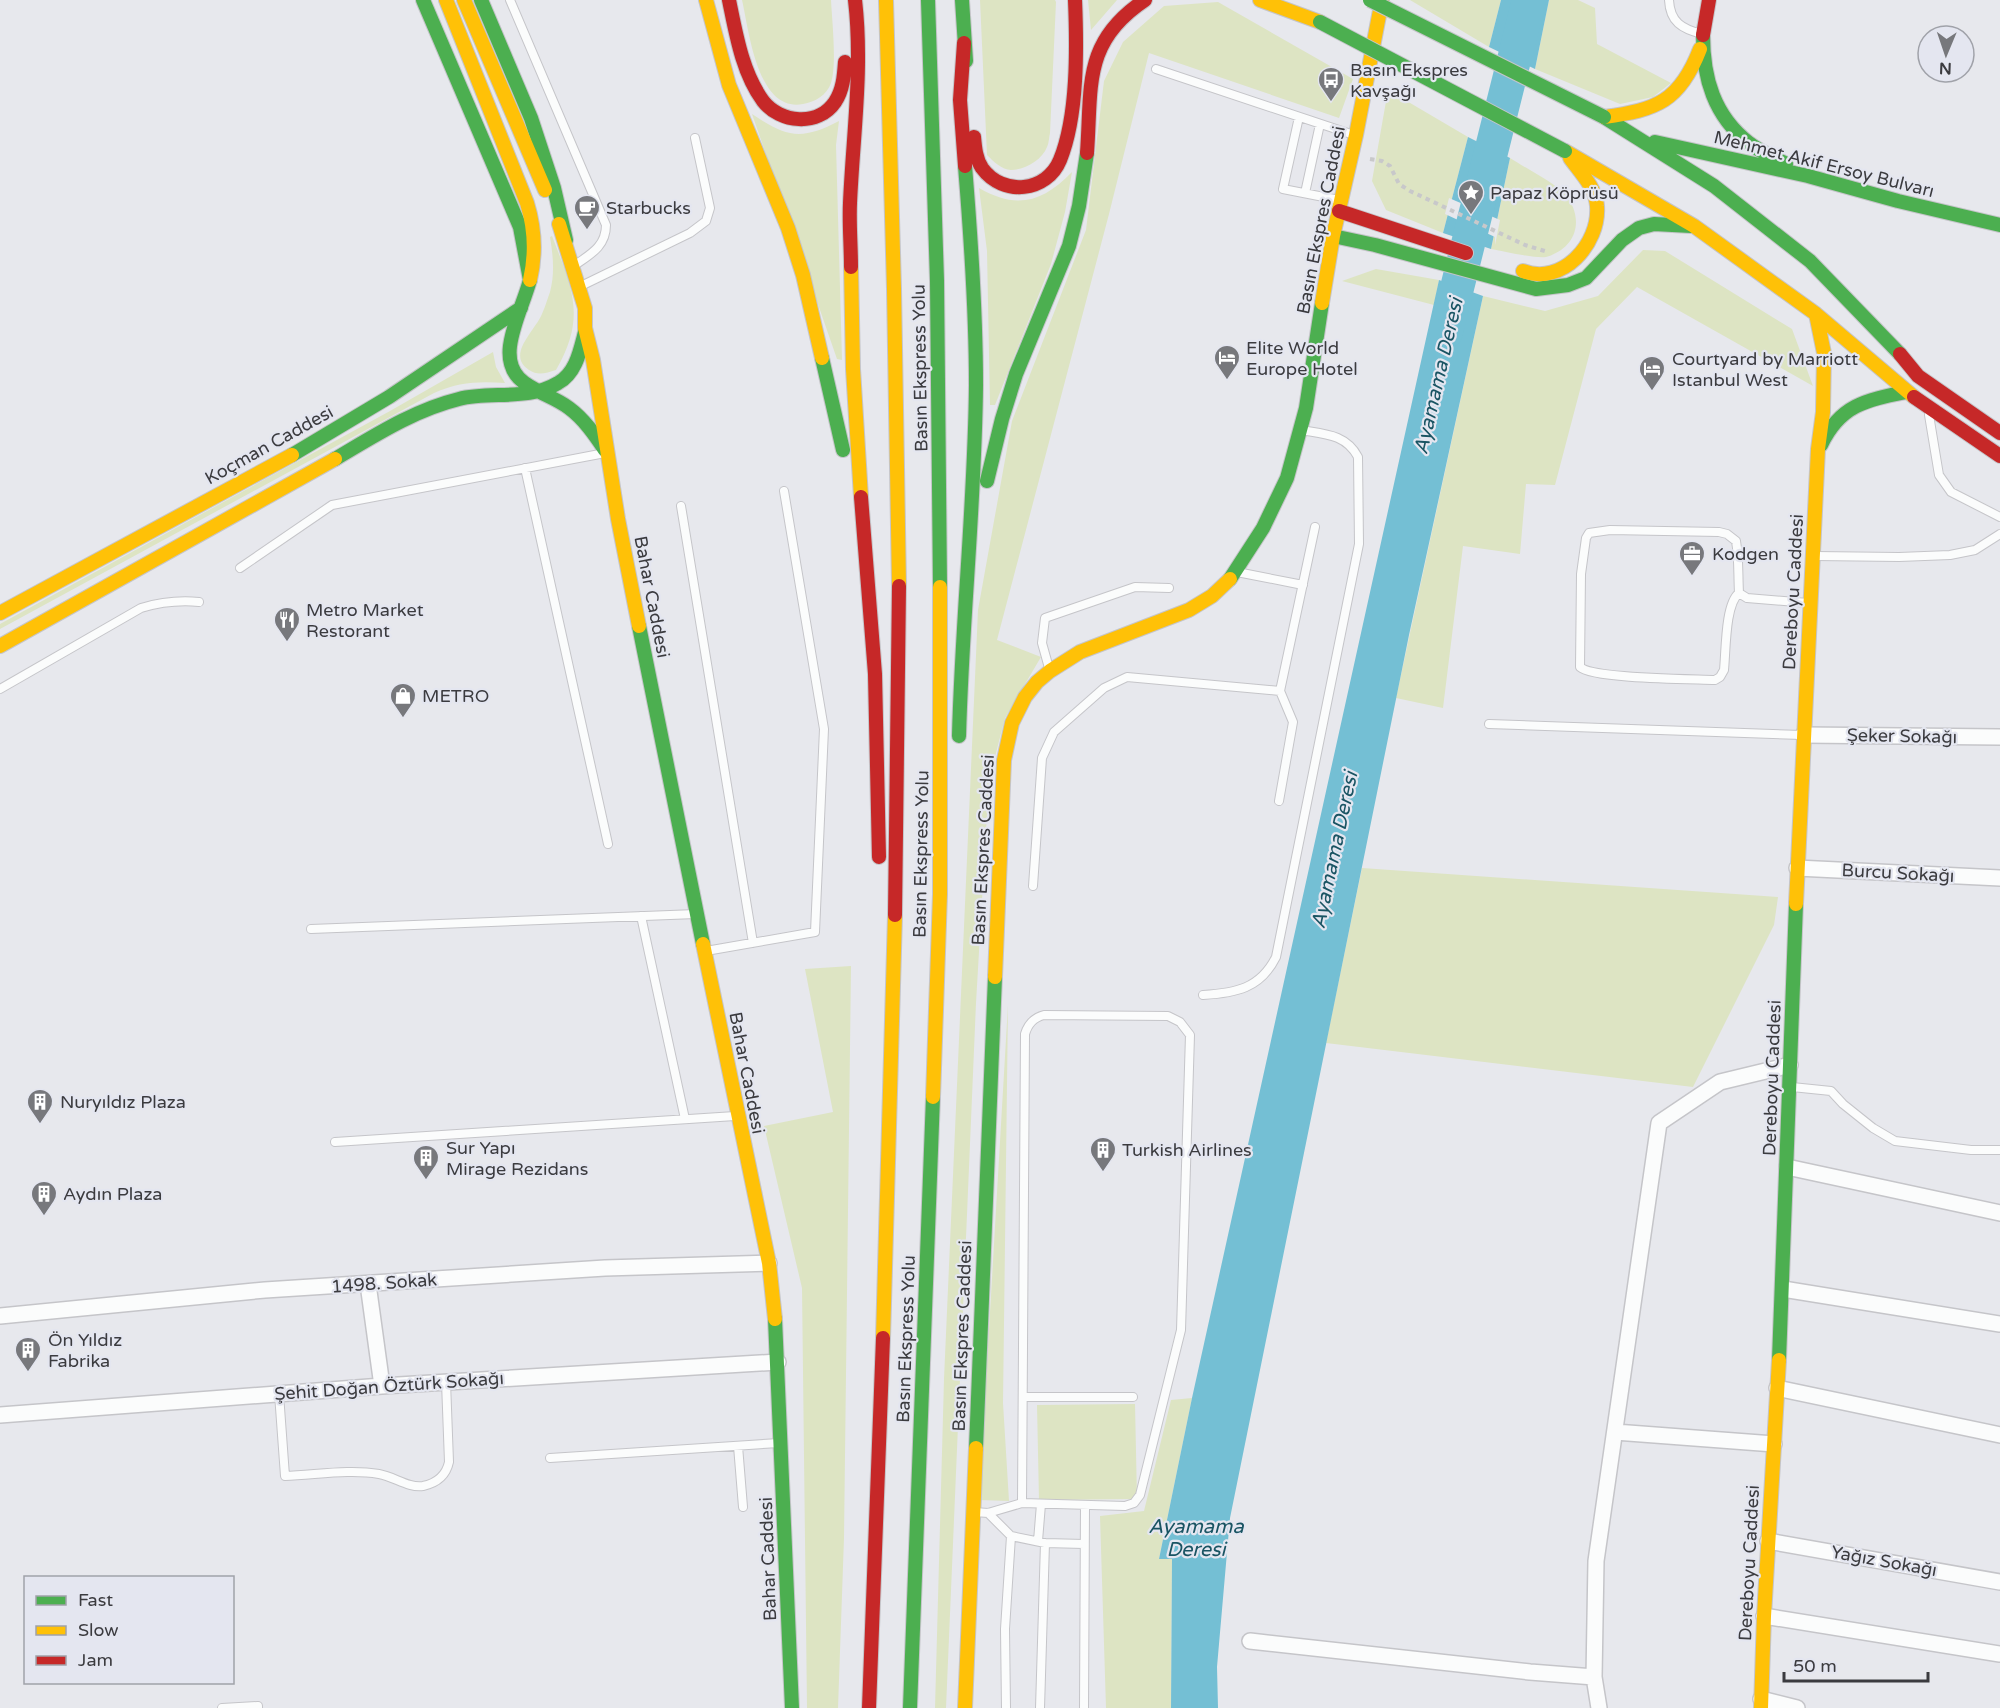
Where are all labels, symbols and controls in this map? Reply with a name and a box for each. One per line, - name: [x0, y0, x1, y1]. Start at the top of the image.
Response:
- north arrow: [1916, 24, 1976, 84]
- text: N: [1939, 58, 1952, 78]
- place label: Basın Ekspres Kavşağı: [1350, 59, 1468, 102]
- bus stop icon: Basın Ekspres Kavşağı: [1316, 65, 1346, 103]
- street label: Basın Ekspres Caddesi: [1292, 124, 1350, 316]
- street label: Mehmet Akif Ersoy Bulvarı: [1711, 126, 1937, 202]
- place icon: Papaz Köprüsü: [1456, 178, 1486, 216]
- place label: Papaz Köprüsü: [1490, 182, 1619, 204]
- cafe icon: Starbucks: [572, 193, 602, 231]
- place label: Starbucks: [606, 197, 691, 219]
- street label: Basın Ekspress Yolu: [908, 284, 932, 452]
- water label: Ayamama Deresi: [1409, 293, 1469, 457]
- place label: Elite World Europe Hotel: [1246, 337, 1358, 380]
- hotel icon: Elite World Europe Hotel: [1212, 343, 1242, 381]
- place label: Courtyard by Marriott Istanbul West: [1672, 348, 1858, 391]
- hotel icon: Courtyard by Marriott Istanbul West: [1637, 354, 1667, 392]
- street label: Koçman Caddesi: [201, 401, 337, 489]
- street label: Dereboyu Caddesi: [1778, 513, 1808, 671]
- street label: Bahar Caddesi: [629, 534, 675, 660]
- office icon: Kodgen: [1677, 539, 1707, 577]
- place label: Kodgen: [1712, 543, 1779, 565]
- place label: Metro Market Restorant: [306, 599, 424, 642]
- restaurant icon: Metro Market Restorant: [272, 605, 302, 643]
- shop icon: METRO: [388, 681, 418, 719]
- place label: METRO: [422, 685, 489, 707]
- street label: Şeker Sokağı: [1847, 724, 1957, 748]
- street label: Basın Ekspres Caddesi: [967, 754, 999, 946]
- water label: Ayamama Deresi: [1307, 767, 1364, 931]
- street label: Basın Ekspress Yolu: [909, 770, 933, 938]
- street label: Burcu Sokağı: [1841, 859, 1955, 887]
- street label: Dereboyu Caddesi: [1758, 1000, 1786, 1156]
- street label: Bahar Caddesi: [724, 1010, 770, 1136]
- building icon: Nuryıldız Plaza: [25, 1087, 55, 1125]
- place label: Nuryıldız Plaza: [60, 1091, 186, 1113]
- building icon: Turkish Airlines: [1088, 1135, 1118, 1173]
- place label: Sur Yapı Mirage Rezidans: [446, 1137, 588, 1180]
- place label: Turkish Airlines: [1122, 1139, 1252, 1161]
- building icon: Sur Yapı Mirage Rezidans: [411, 1143, 441, 1181]
- building icon: Aydın Plaza: [29, 1179, 59, 1217]
- place label: Aydın Plaza: [63, 1183, 162, 1205]
- street label: Basın Ekspres Caddesi: [948, 1240, 976, 1432]
- street label: Basın Ekspress Yolu: [892, 1255, 920, 1423]
- street label: 1498. Sokak: [330, 1268, 438, 1298]
- place label: Ön Yıldız Fabrika: [48, 1329, 122, 1372]
- building icon: Ön Yıldız Fabrika: [13, 1335, 43, 1373]
- street label: Şehit Doğan Öztürk Sokağı: [274, 1367, 504, 1405]
- street label: Dereboyu Caddesi: [1734, 1484, 1764, 1642]
- street label: Bahar Caddesi: [755, 1497, 781, 1621]
- water label: Ayamama Deresi: [1148, 1515, 1244, 1562]
- street label: Yağız Sokağı: [1829, 1541, 1939, 1581]
- legend: [24, 1576, 234, 1684]
- text: Fast: [78, 1589, 113, 1611]
- text: Slow: [78, 1619, 119, 1641]
- scale bar: [1784, 1645, 1928, 1683]
- text: Jam: [78, 1649, 113, 1671]
- text: 50 m: [1793, 1655, 1837, 1677]

